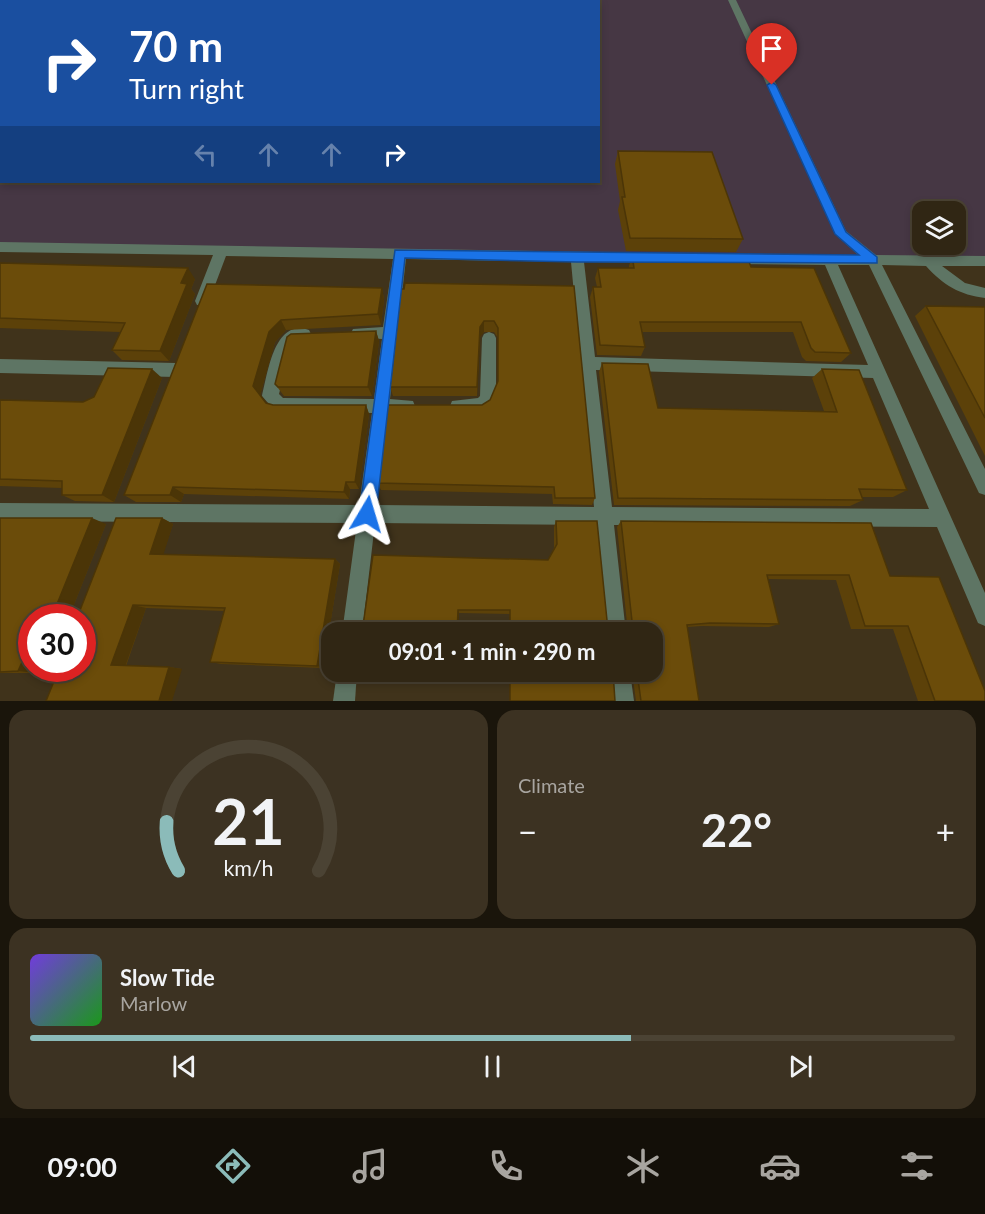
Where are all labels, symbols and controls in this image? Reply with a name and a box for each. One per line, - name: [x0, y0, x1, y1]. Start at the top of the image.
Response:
- text: 70 m: [129, 21, 223, 71]
- pin: [746, 23, 797, 85]
- icon: right: [30, 24, 108, 102]
- icon: arrive: [755, 32, 788, 65]
- text: Turn right: [129, 72, 244, 105]
- icon: left: [189, 138, 222, 171]
- icon: ahead: [252, 138, 285, 171]
- icon: ahead: [315, 138, 348, 171]
- icon: right: [378, 138, 411, 171]
- map controls: [912, 201, 966, 255]
- button: layers: [912, 201, 966, 255]
- position arrow: [335, 482, 399, 546]
- speed limit sign: 30: [18, 604, 96, 682]
- text: 09:01 · 1 min · 290 m: [389, 638, 595, 665]
- text: Climate: [518, 773, 585, 797]
- text: 21: [212, 783, 285, 858]
- text: 22°: [701, 803, 772, 857]
- text: −: [518, 811, 537, 851]
- text: +: [936, 811, 955, 851]
- text: km/h: [223, 856, 274, 882]
- text: Slow Tide: [120, 964, 215, 991]
- text: Marlow: [120, 991, 187, 1015]
- icon: previous: [168, 1050, 201, 1083]
- icon: pause: [476, 1050, 509, 1083]
- icon: next: [784, 1050, 817, 1083]
- icon: directions: [212, 1145, 254, 1187]
- icon: music: [349, 1145, 391, 1187]
- icon: phone: [485, 1145, 527, 1187]
- icon: climate: [622, 1145, 664, 1187]
- icon: car: [759, 1145, 801, 1187]
- icon: filters: [896, 1145, 938, 1187]
- text: 09:00: [47, 1150, 117, 1183]

